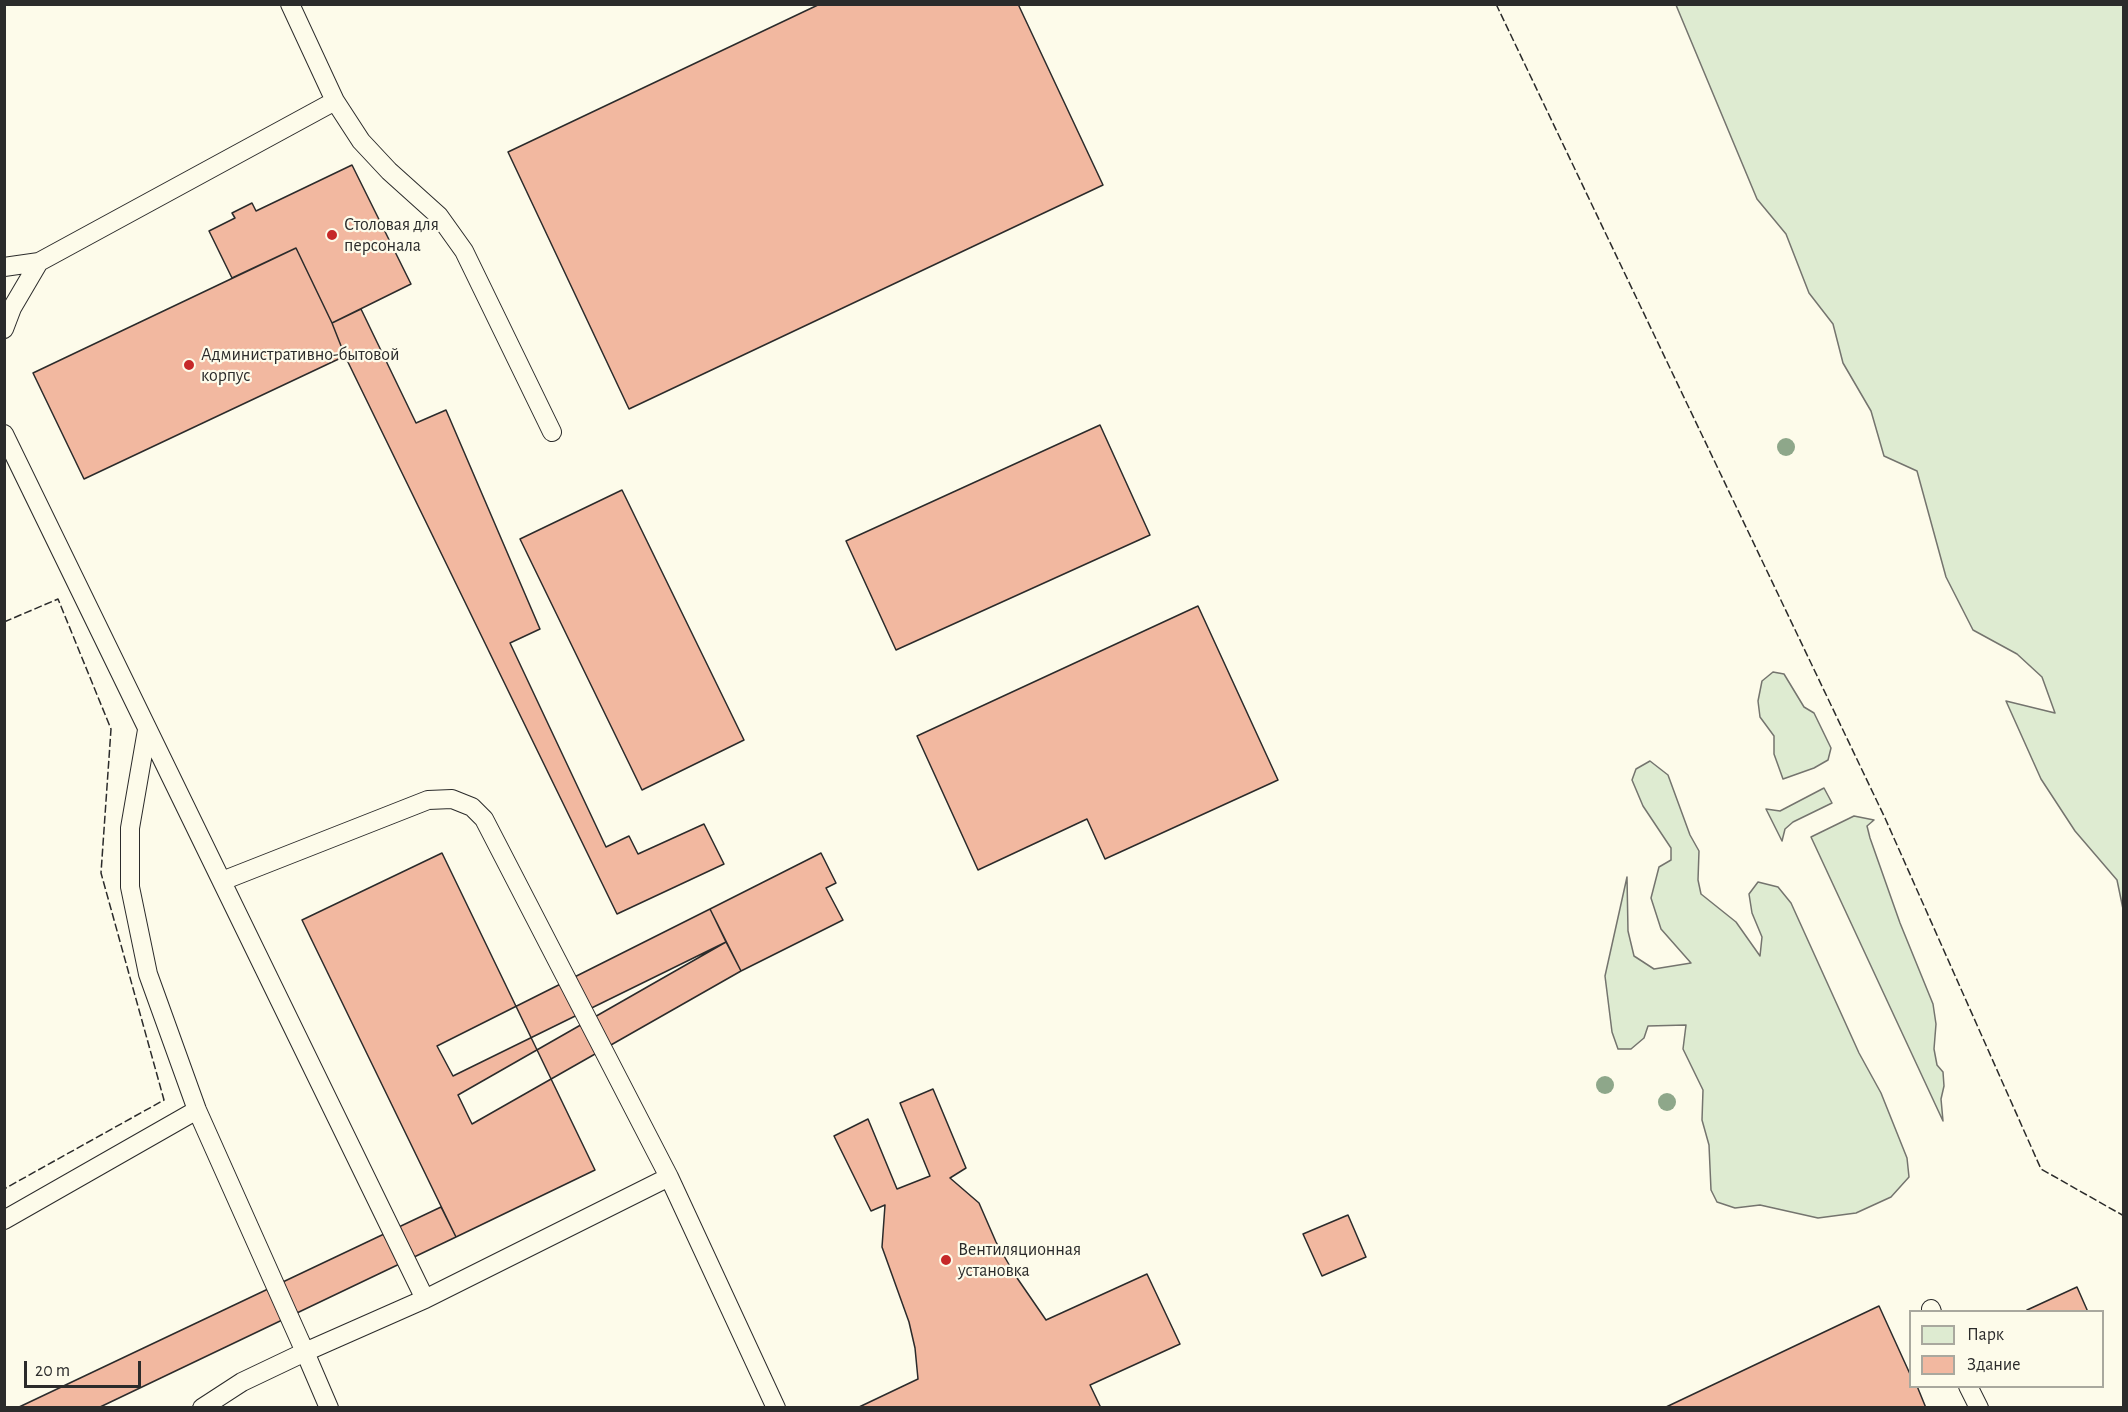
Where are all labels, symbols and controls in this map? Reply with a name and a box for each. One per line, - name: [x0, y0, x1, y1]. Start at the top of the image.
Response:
- place label: Столовая для персонала: [344, 214, 439, 256]
- marker: Столовая для персонала: [325, 228, 339, 242]
- place label: Административно-бытовой корпус: [201, 344, 399, 386]
- marker: Административно-бытовой корпус: [182, 358, 196, 372]
- place label: Вентиляционная установка: [958, 1239, 1081, 1282]
- marker: Вентиляционная установка: [939, 1253, 953, 1267]
- legend: [1909, 1310, 2104, 1388]
- text: Парк: [1967, 1326, 2004, 1344]
- scale bar: [27, 1349, 144, 1387]
- text: Здание: [1967, 1356, 2021, 1374]
- text: 20 m: [35, 1362, 70, 1380]

